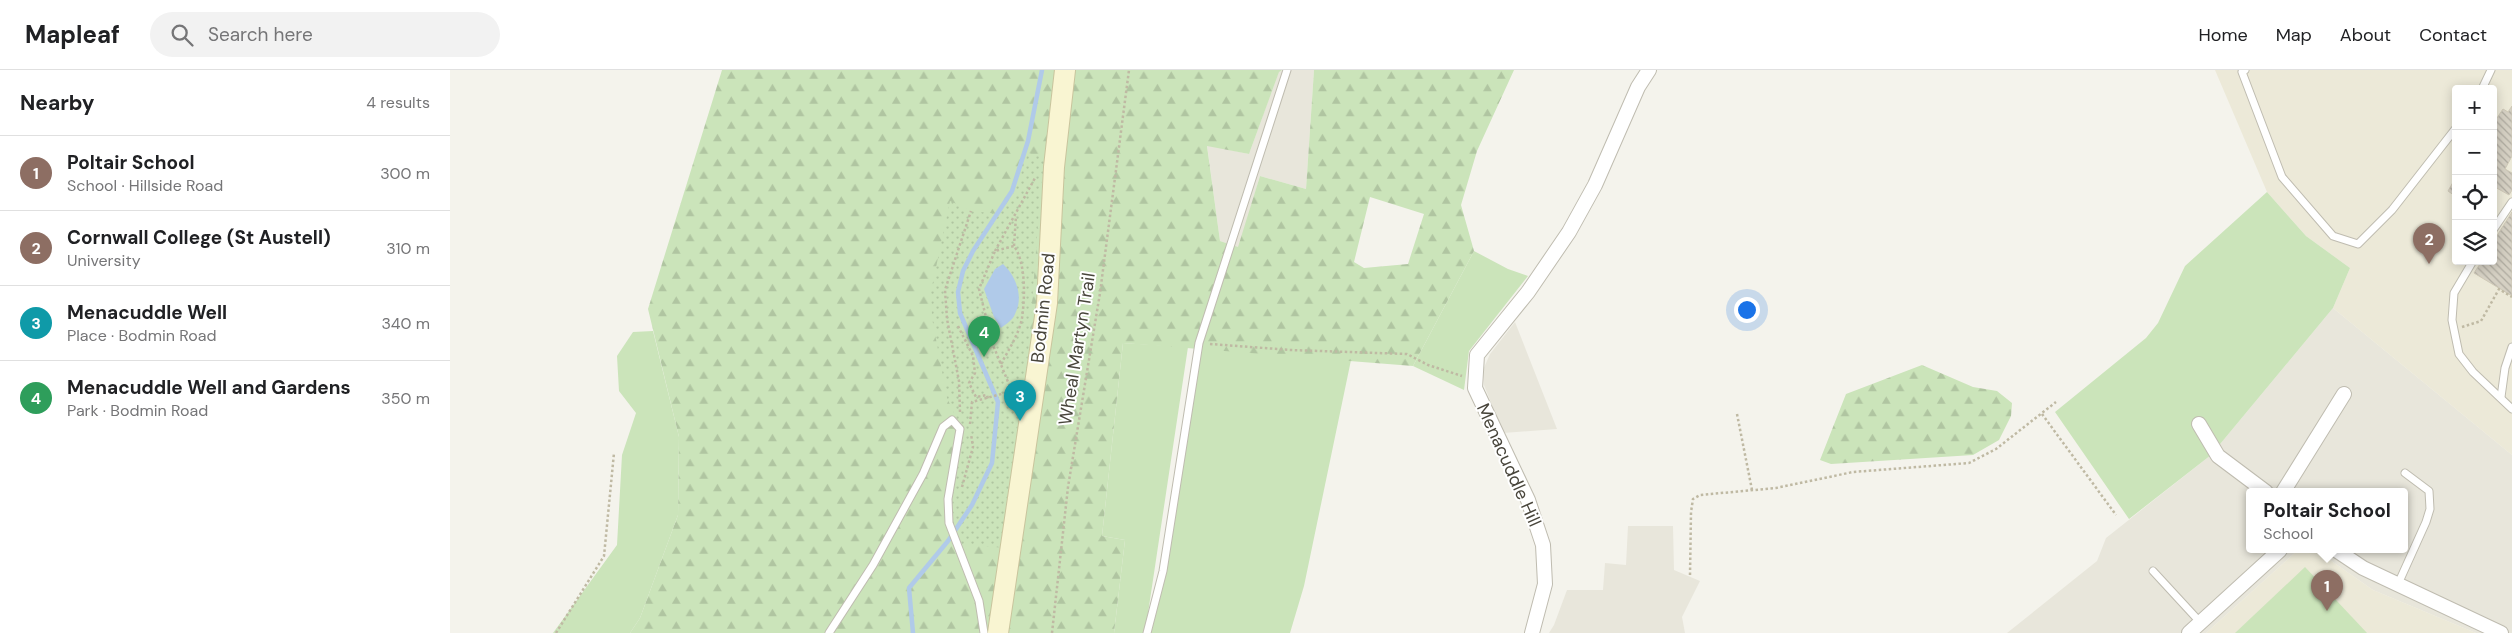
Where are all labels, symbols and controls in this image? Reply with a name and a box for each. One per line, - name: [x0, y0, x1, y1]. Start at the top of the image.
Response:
- search box: [150, 12, 500, 57]
- text: Mapleaf: [25, 19, 120, 50]
- icon: search: [168, 21, 196, 49]
- text: Search here: [208, 22, 313, 47]
- text: Home: [2198, 23, 2248, 47]
- text: Map: [2276, 23, 2312, 47]
- text: About: [2340, 23, 2391, 47]
- text: Contact: [2419, 23, 2487, 47]
- map controls: [2452, 85, 2497, 265]
- button: +: [2452, 85, 2497, 130]
- text: Nearby: [20, 89, 94, 117]
- text: 4 results: [366, 92, 430, 113]
- button: −: [2452, 130, 2497, 175]
- text: Poltair School: [67, 150, 195, 175]
- text: 1: [33, 163, 39, 184]
- text: 300 m: [380, 163, 430, 184]
- text: School · Hillside Road: [67, 175, 223, 196]
- button: locate: [2452, 175, 2497, 220]
- button: layers: [2452, 220, 2497, 265]
- pin: 2: [2413, 223, 2445, 264]
- text: Cornwall College (St Austell): [67, 225, 331, 250]
- text: 2: [31, 238, 41, 259]
- text: 310 m: [386, 238, 430, 259]
- text: University: [67, 250, 141, 271]
- street label: Bodmin Road: [1025, 252, 1061, 364]
- street label: Wheal Martyn Trail: [1053, 271, 1101, 427]
- your location: [1734, 297, 1760, 323]
- text: Menacuddle Well: [67, 300, 227, 325]
- text: 3: [31, 313, 41, 334]
- text: 340 m: [381, 313, 430, 334]
- pin: 4: [968, 316, 1000, 357]
- text: Place · Bodmin Road: [67, 325, 216, 346]
- text: Menacuddle Well and Gardens: [67, 375, 351, 400]
- pin: 3: [1004, 380, 1036, 421]
- text: 4: [31, 388, 41, 409]
- text: 350 m: [381, 388, 430, 409]
- text: Park · Bodmin Road: [67, 400, 208, 421]
- street label: Menacuddle Hill: [1471, 400, 1547, 530]
- popup: [2246, 488, 2408, 553]
- text: Poltair School: [2263, 498, 2391, 523]
- text: School: [2263, 523, 2313, 544]
- pin: 1: [2311, 570, 2343, 611]

